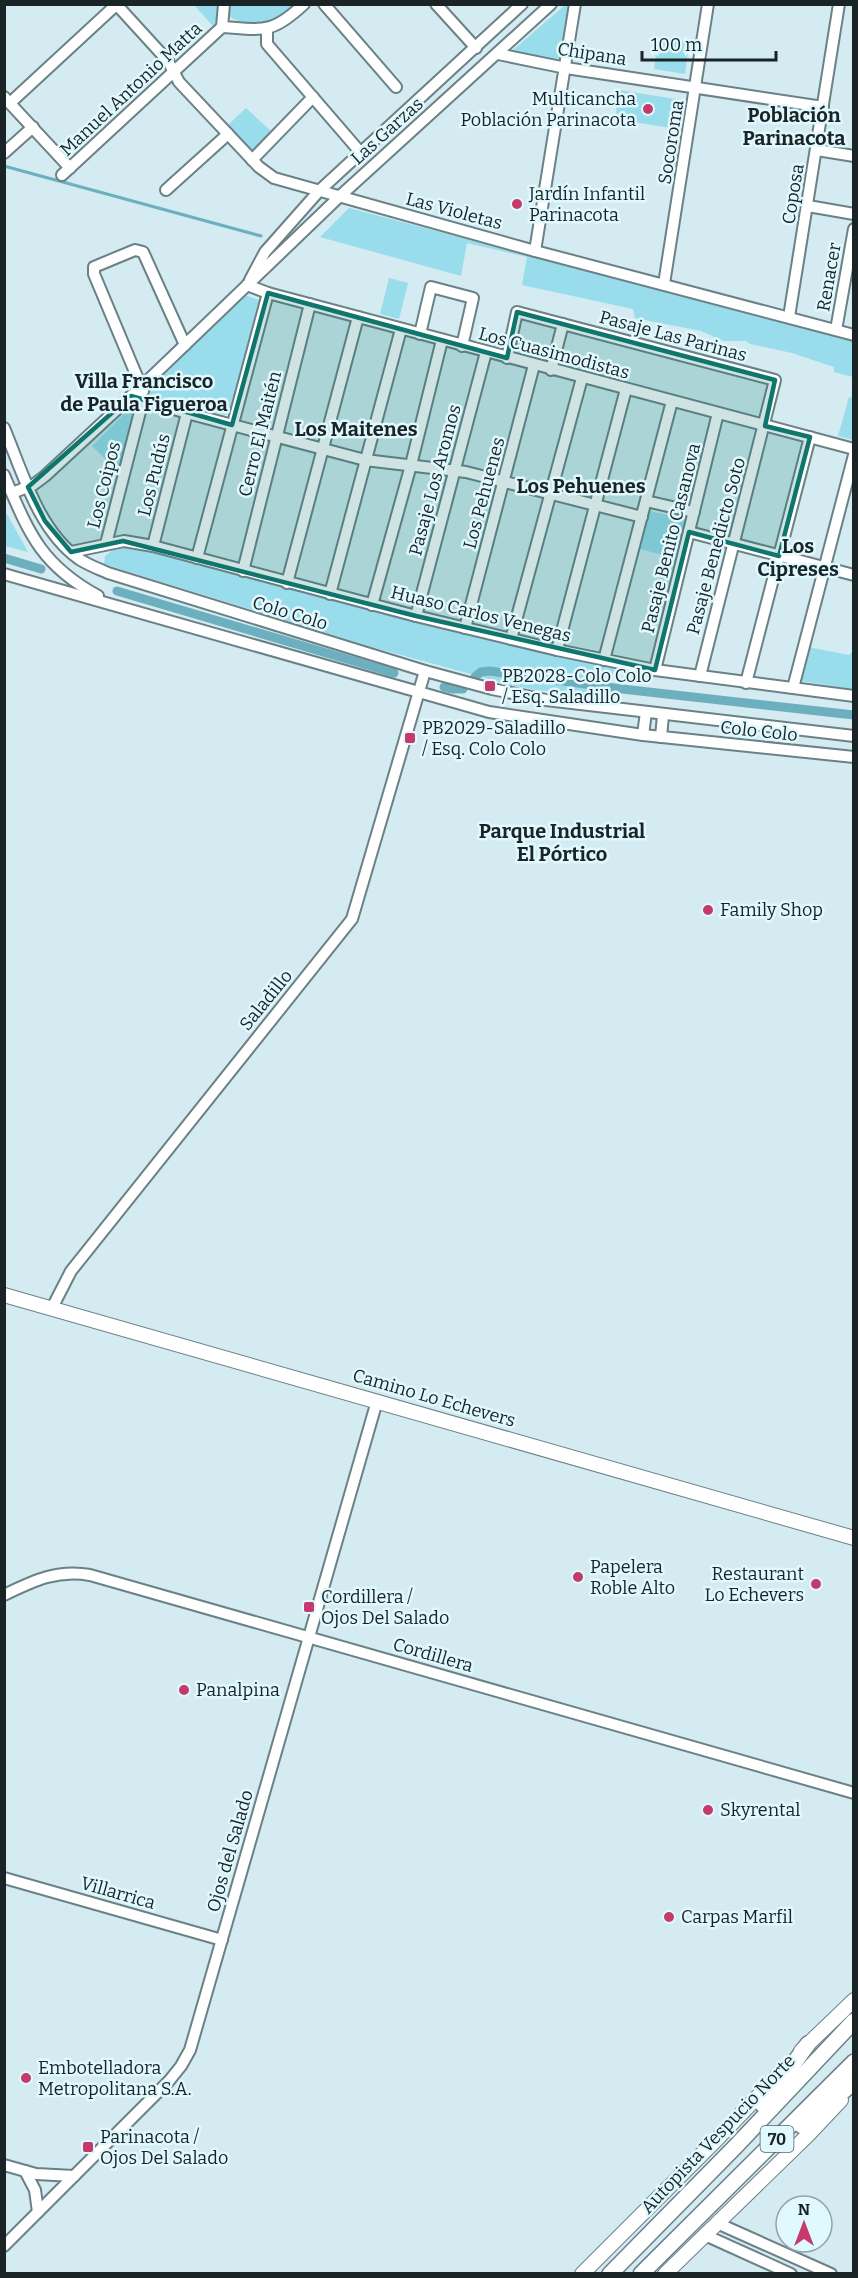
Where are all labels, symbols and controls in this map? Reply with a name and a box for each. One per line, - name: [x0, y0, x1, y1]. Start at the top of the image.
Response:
- street label: Manuel Antonio Matta: [55, 17, 207, 161]
- scale bar: [642, 24, 776, 62]
- text: 100 m: [651, 34, 702, 56]
- street label: Chipana: [556, 38, 628, 70]
- place label: Multicancha Población Parinacota: [460, 88, 636, 131]
- street label: Las Garzas: [346, 93, 428, 169]
- street label: Socoroma: [653, 98, 689, 186]
- marker: Multicancha Población Parinacota: [641, 102, 655, 116]
- district label: Población Parinacota: [742, 103, 846, 150]
- street label: Coposa: [777, 162, 809, 226]
- place label: Jardín Infantil Parinacota: [528, 183, 645, 226]
- street label: Las Violetas: [403, 188, 505, 234]
- marker: Jardín Infantil Parinacota: [510, 197, 524, 211]
- street label: Renacer: [812, 241, 846, 313]
- street label: Pasaje Las Parinas: [597, 306, 749, 366]
- street label: Los Cuasimodistas: [476, 322, 632, 384]
- street label: Cerro El Maitén: [234, 368, 286, 499]
- district label: Villa Francisco de Paula Figueroa: [60, 369, 228, 416]
- street label: Pasaje Los Aromos: [404, 402, 466, 558]
- district label: Los Maitenes: [294, 417, 418, 441]
- street label: Los Pudús: [133, 431, 175, 519]
- street label: Los Pehuenes: [459, 435, 509, 551]
- street label: Los Coipos: [83, 439, 125, 531]
- street label: Pasaje Benito Casanova: [637, 441, 705, 635]
- street label: Pasaje Benedicto Soto: [682, 455, 750, 637]
- district label: Los Pehuenes: [516, 474, 646, 498]
- district label: Los Cipreses: [757, 534, 839, 581]
- street label: Huaso Carlos Venegas: [389, 581, 573, 647]
- street label: Colo Colo: [250, 591, 330, 635]
- place label: PB2028-Colo Colo / Esq. Saladillo: [502, 665, 652, 708]
- marker: PB2028-Colo Colo / Esq. Saladillo: [483, 679, 497, 693]
- street label: Colo Colo: [719, 716, 799, 746]
- place label: PB2029-Saladillo / Esq. Colo Colo: [422, 717, 566, 760]
- marker: PB2029-Saladillo / Esq. Colo Colo: [403, 731, 417, 745]
- district label: Parque Industrial El Pórtico: [479, 819, 645, 866]
- place label: Family Shop: [720, 899, 823, 921]
- marker: Family Shop: [701, 903, 715, 917]
- street label: Saladillo: [235, 965, 297, 1035]
- street label: Camino Lo Echevers: [350, 1364, 518, 1432]
- place label: Papelera Roble Alto: [590, 1556, 675, 1599]
- place label: Restaurant Lo Echevers: [705, 1563, 804, 1606]
- marker: Papelera Roble Alto: [571, 1570, 585, 1584]
- marker: Restaurant Lo Echevers: [809, 1577, 823, 1591]
- place label: Cordillera / Ojos Del Salado: [321, 1586, 449, 1629]
- marker: Cordillera / Ojos Del Salado: [302, 1600, 316, 1614]
- street label: Cordillera: [390, 1633, 476, 1677]
- place label: Panalpina: [196, 1679, 280, 1701]
- marker: Panalpina: [177, 1683, 191, 1697]
- street label: Ojos del Salado: [202, 1787, 258, 1915]
- place label: Skyrental: [720, 1799, 800, 1821]
- marker: Skyrental: [701, 1803, 715, 1817]
- street label: Villarrica: [78, 1872, 158, 1914]
- place label: Carpas Marfil: [681, 1906, 793, 1928]
- marker: Carpas Marfil: [662, 1910, 676, 1924]
- street label: Autopista Vespucio Norte: [636, 2050, 800, 2218]
- place label: Embotelladora Metropolitana S.A.: [38, 2057, 192, 2100]
- marker: Embotelladora Metropolitana S.A.: [19, 2071, 33, 2085]
- place label: Parinacota / Ojos Del Salado: [100, 2126, 228, 2169]
- road number: 70: [760, 2126, 794, 2152]
- marker: Parinacota / Ojos Del Salado: [81, 2140, 95, 2154]
- north arrow: [774, 2194, 834, 2254]
- text: N: [798, 2200, 810, 2219]

